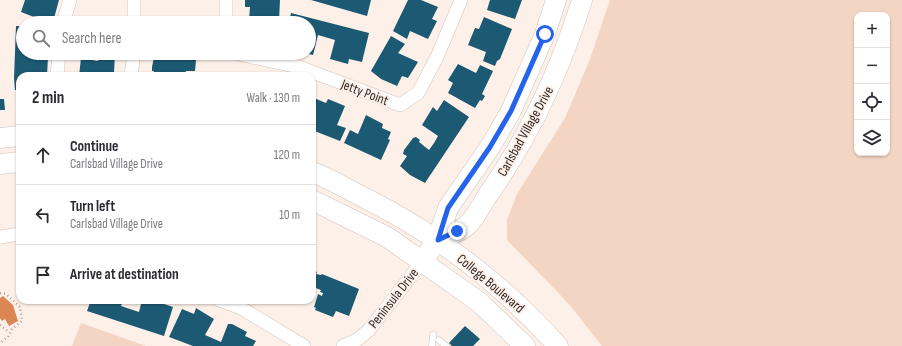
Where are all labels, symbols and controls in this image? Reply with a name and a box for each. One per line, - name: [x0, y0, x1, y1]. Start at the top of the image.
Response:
- map controls: [854, 12, 890, 156]
- button: +: [854, 12, 890, 48]
- search box: [16, 16, 316, 60]
- route start: [536, 25, 554, 43]
- icon: search: [30, 27, 52, 49]
- text: Search here: [62, 29, 122, 48]
- button: −: [854, 48, 890, 84]
- street label: Jetty Point: [338, 75, 391, 109]
- street label: Carlsbad Village Drive: [494, 83, 557, 179]
- button: locate: [854, 84, 890, 120]
- text: 2 min: [32, 88, 64, 108]
- text: Walk · 130 m: [247, 90, 300, 106]
- button: layers: [854, 120, 890, 156]
- text: Continue: [70, 137, 119, 156]
- icon: ahead: [32, 144, 54, 166]
- text: 120 m: [274, 147, 300, 163]
- text: Carlsbad Village Drive: [70, 156, 163, 172]
- text: Turn left: [70, 197, 115, 216]
- icon: left: [32, 204, 54, 226]
- text: 10 m: [279, 207, 300, 223]
- text: Carlsbad Village Drive: [70, 216, 163, 232]
- route end: [448, 222, 466, 240]
- street label: College Boulevard: [453, 250, 528, 317]
- icon: arrive: [32, 264, 54, 286]
- text: Arrive at destination: [70, 265, 179, 284]
- street label: Peninsula Drive: [365, 265, 422, 332]

